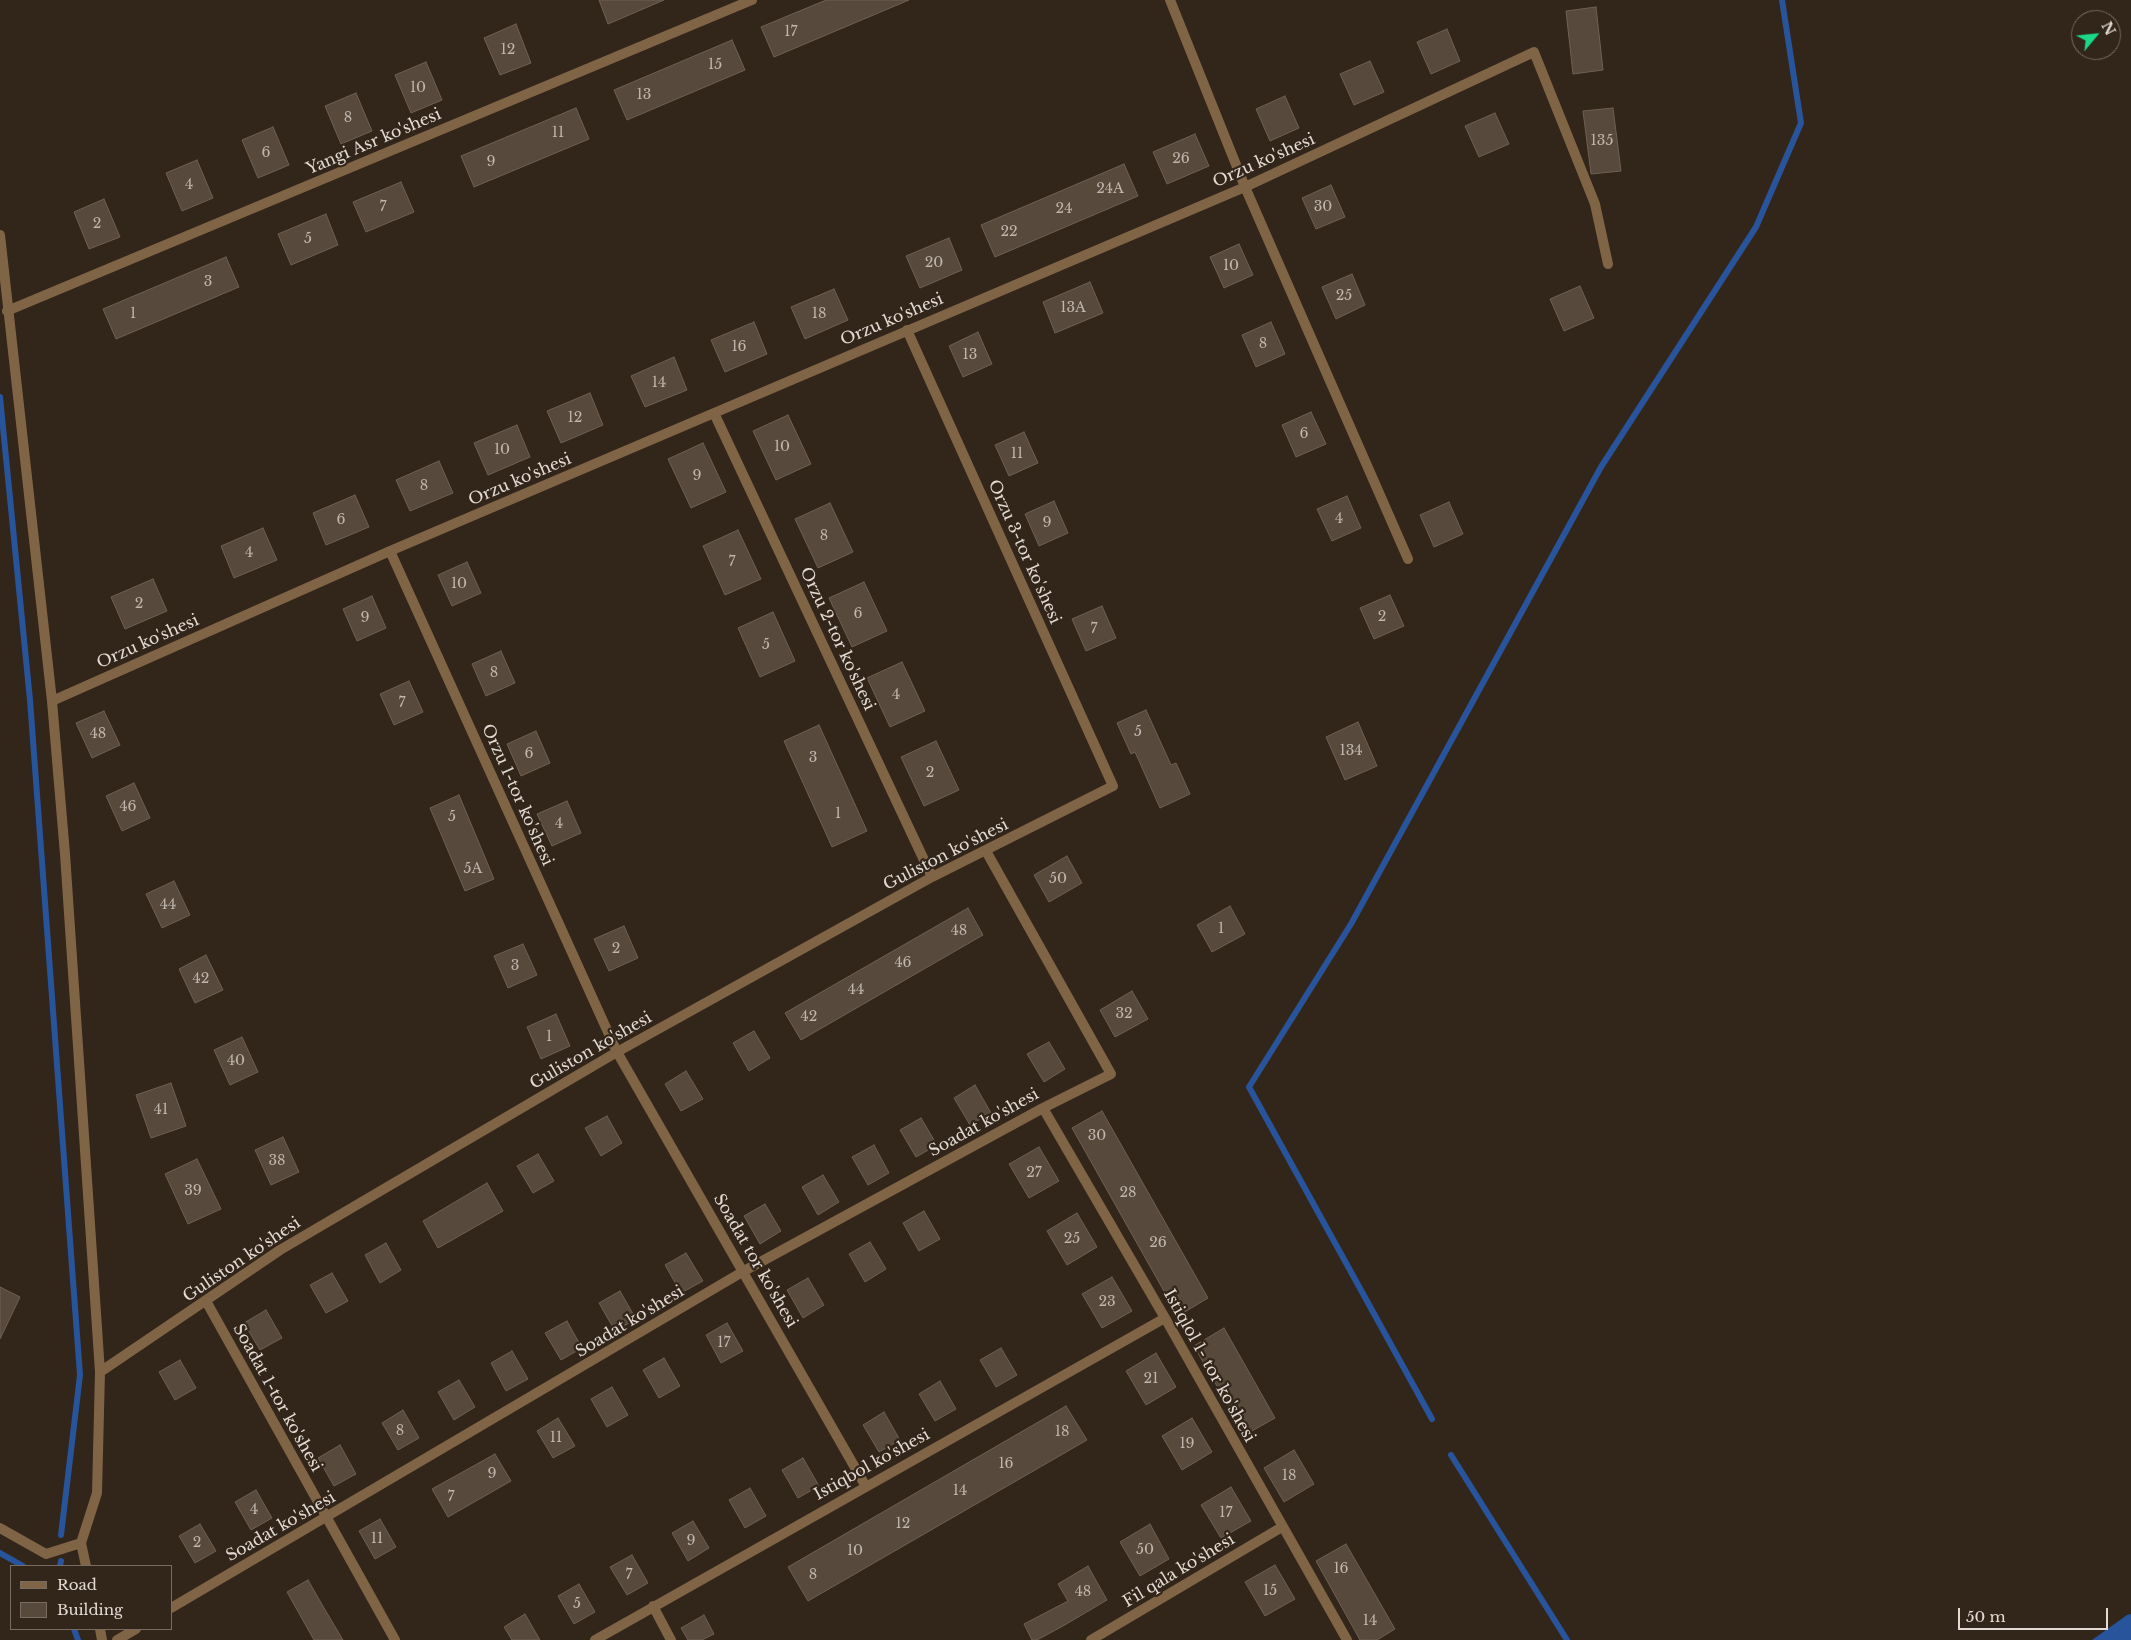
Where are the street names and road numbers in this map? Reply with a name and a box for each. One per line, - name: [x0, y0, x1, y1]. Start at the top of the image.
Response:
- street label: Yangi Asr ko'shesi: [304, 105, 444, 179]
- street label: Orzu ko'shesi: [1210, 130, 1318, 192]
- street label: Orzu ko'shesi: [838, 290, 946, 350]
- street label: Orzu ko'shesi: [466, 450, 574, 510]
- street label: Orzu 3-tor ko'shesi: [984, 477, 1064, 627]
- street label: Orzu 2-tor ko'shesi: [795, 564, 879, 714]
- street label: Orzu ko'shesi: [94, 611, 202, 673]
- street label: Orzu 1-tor ko'shesi: [477, 721, 557, 869]
- street label: Guliston ko'shesi: [880, 815, 1012, 895]
- street label: Guliston ko'shesi: [527, 1008, 655, 1094]
- street label: Soadat ko'shesi: [926, 1085, 1042, 1161]
- street label: Soadat tor ko'shesi: [709, 1191, 801, 1331]
- street label: Guliston ko'shesi: [180, 1214, 304, 1306]
- street label: Soadat ko'shesi: [572, 1282, 688, 1362]
- street label: Istiqlol 1- tor ko'shesi: [1159, 1286, 1259, 1446]
- street label: Soadat 1-tor ko'shesi: [228, 1321, 326, 1475]
- street label: Istiqbol ko'shesi: [811, 1425, 933, 1505]
- street label: Soadat ko'shesi: [223, 1488, 339, 1566]
- street label: Fil qala ko'shesi: [1120, 1530, 1238, 1612]

